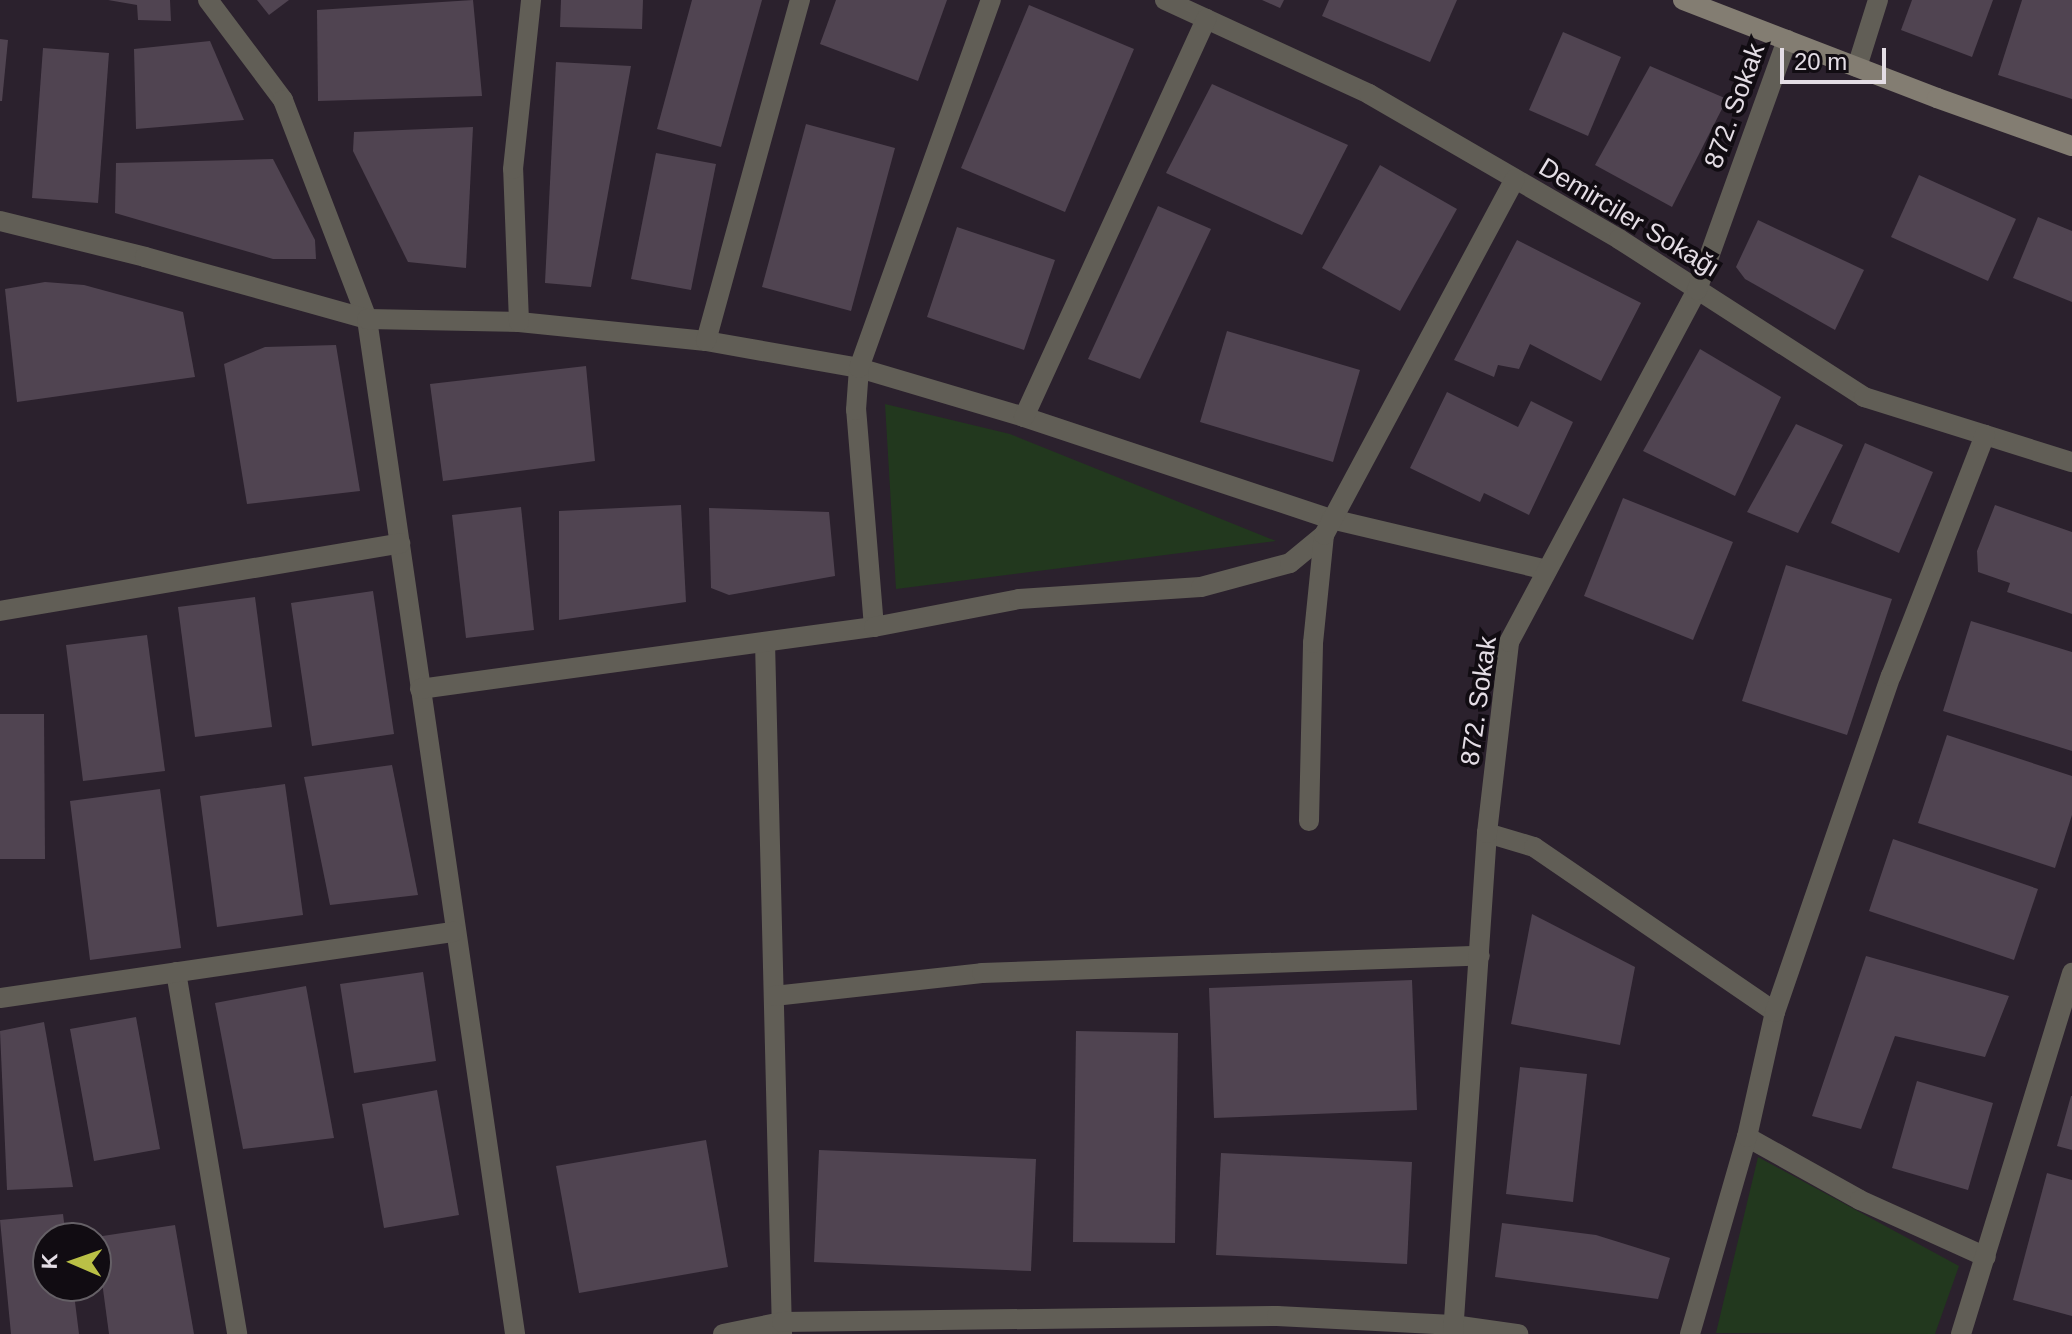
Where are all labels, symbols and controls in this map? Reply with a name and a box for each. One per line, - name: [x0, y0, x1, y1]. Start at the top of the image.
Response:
- scale bar: [1784, 32, 1890, 82]
- street label: 872. Sokak: [1698, 40, 1772, 172]
- text: 20 m: [1794, 48, 1847, 75]
- street label: Demirciler Sokağı: [1533, 152, 1725, 284]
- street label: 872. Sokak: [1454, 634, 1504, 768]
- north arrow: [32, 1222, 112, 1302]
- text: K: [37, 1253, 62, 1270]

